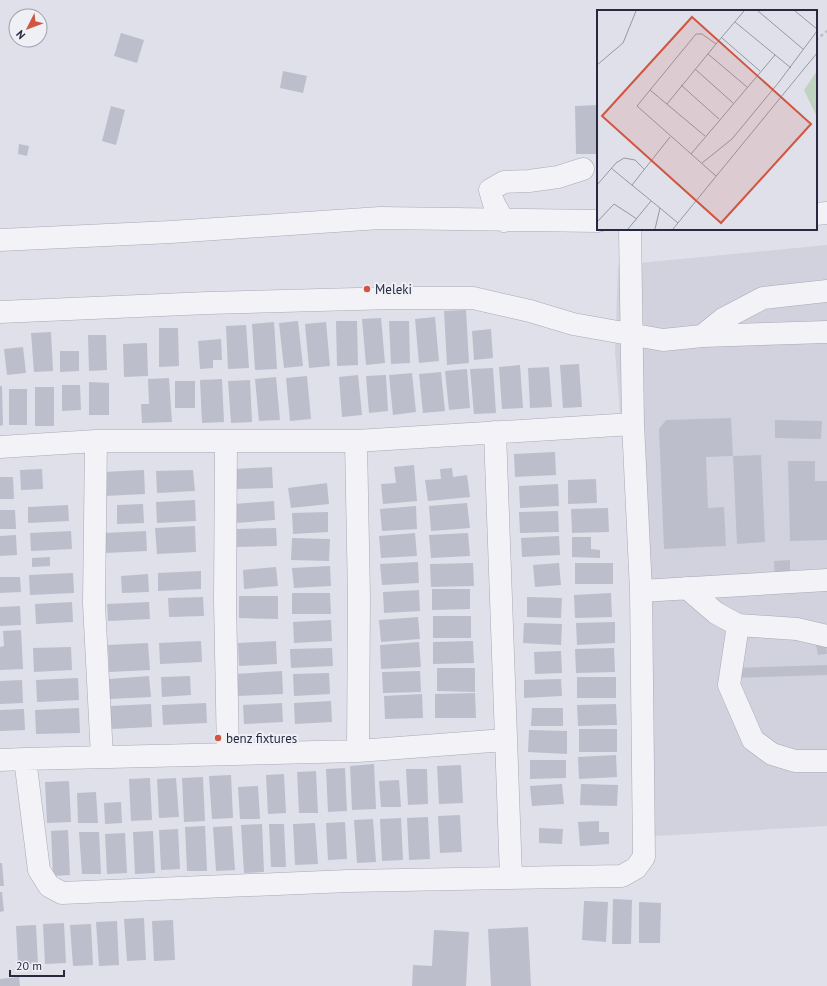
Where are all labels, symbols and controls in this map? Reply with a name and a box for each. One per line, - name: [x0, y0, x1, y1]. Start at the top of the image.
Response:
- north arrow: [8, 8, 48, 48]
- inset map: [597, 10, 817, 230]
- text: N: [13, 27, 28, 42]
- place label: Meleki: [375, 281, 412, 298]
- marker: Meleki: [362, 284, 372, 294]
- place label: benz fixtures: [226, 730, 297, 747]
- marker: benz fixtures: [213, 733, 223, 743]
- scale bar: [10, 952, 64, 978]
- text: 20 m: [16, 958, 42, 973]

